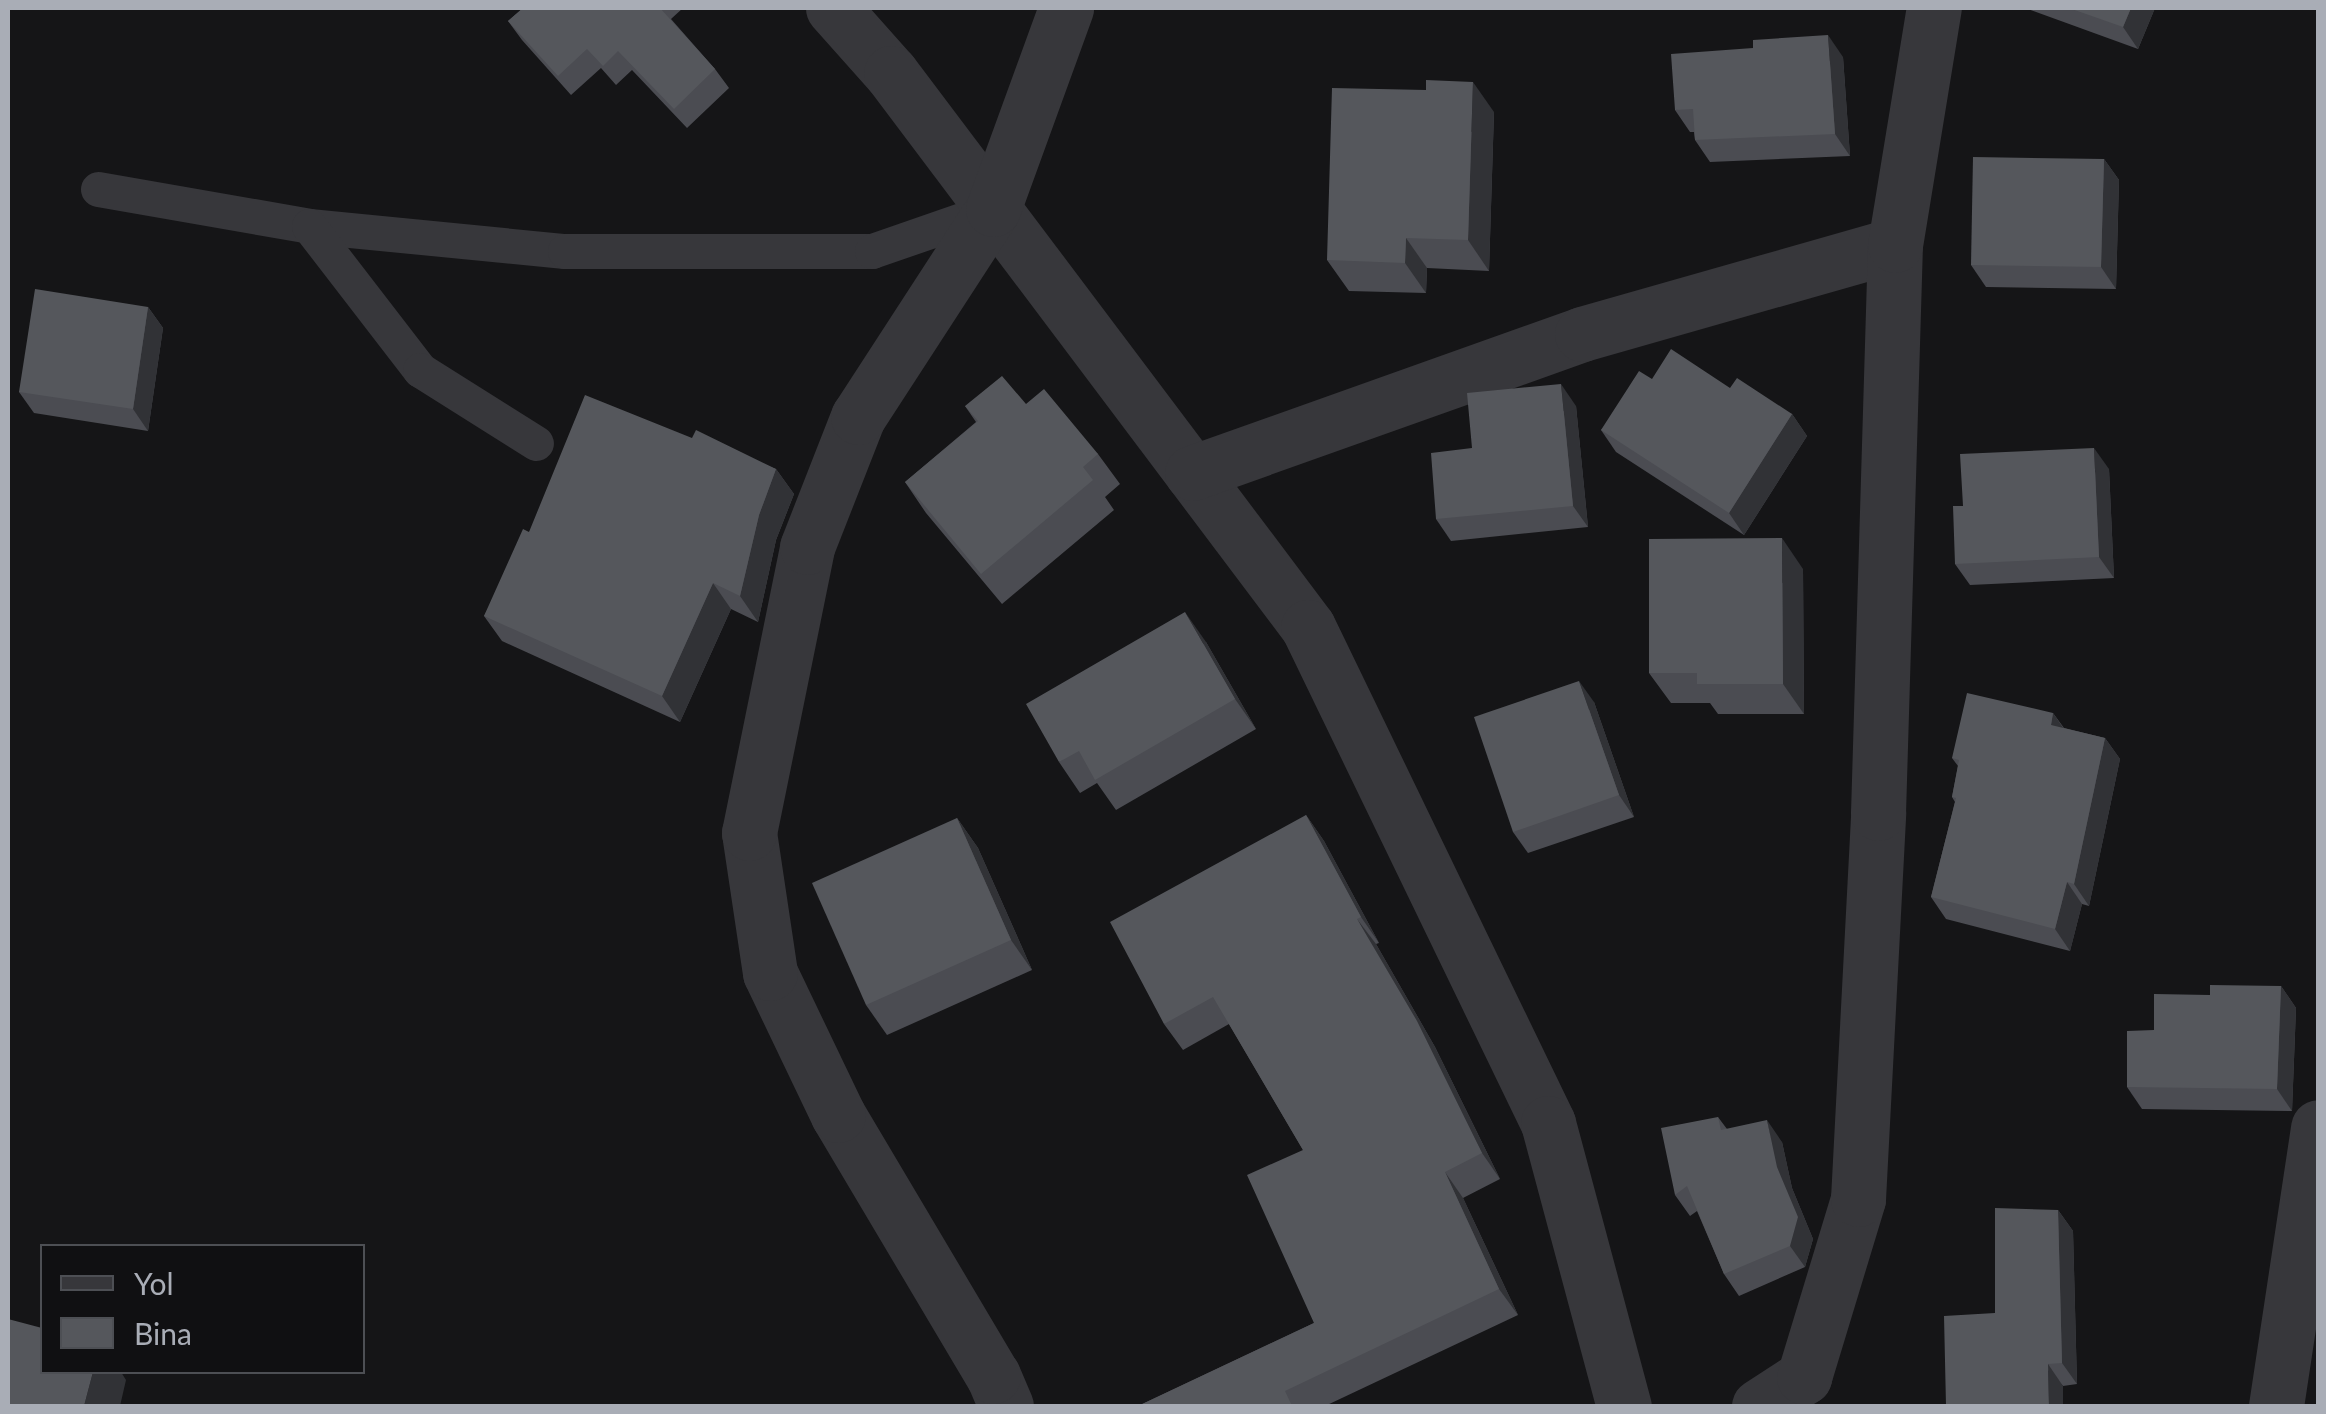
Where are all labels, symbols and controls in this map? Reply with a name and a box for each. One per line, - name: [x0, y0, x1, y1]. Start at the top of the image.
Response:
- legend: [40, 1244, 365, 1374]
- text: Yol: [134, 1265, 174, 1301]
- text: Bina: [134, 1315, 192, 1351]

